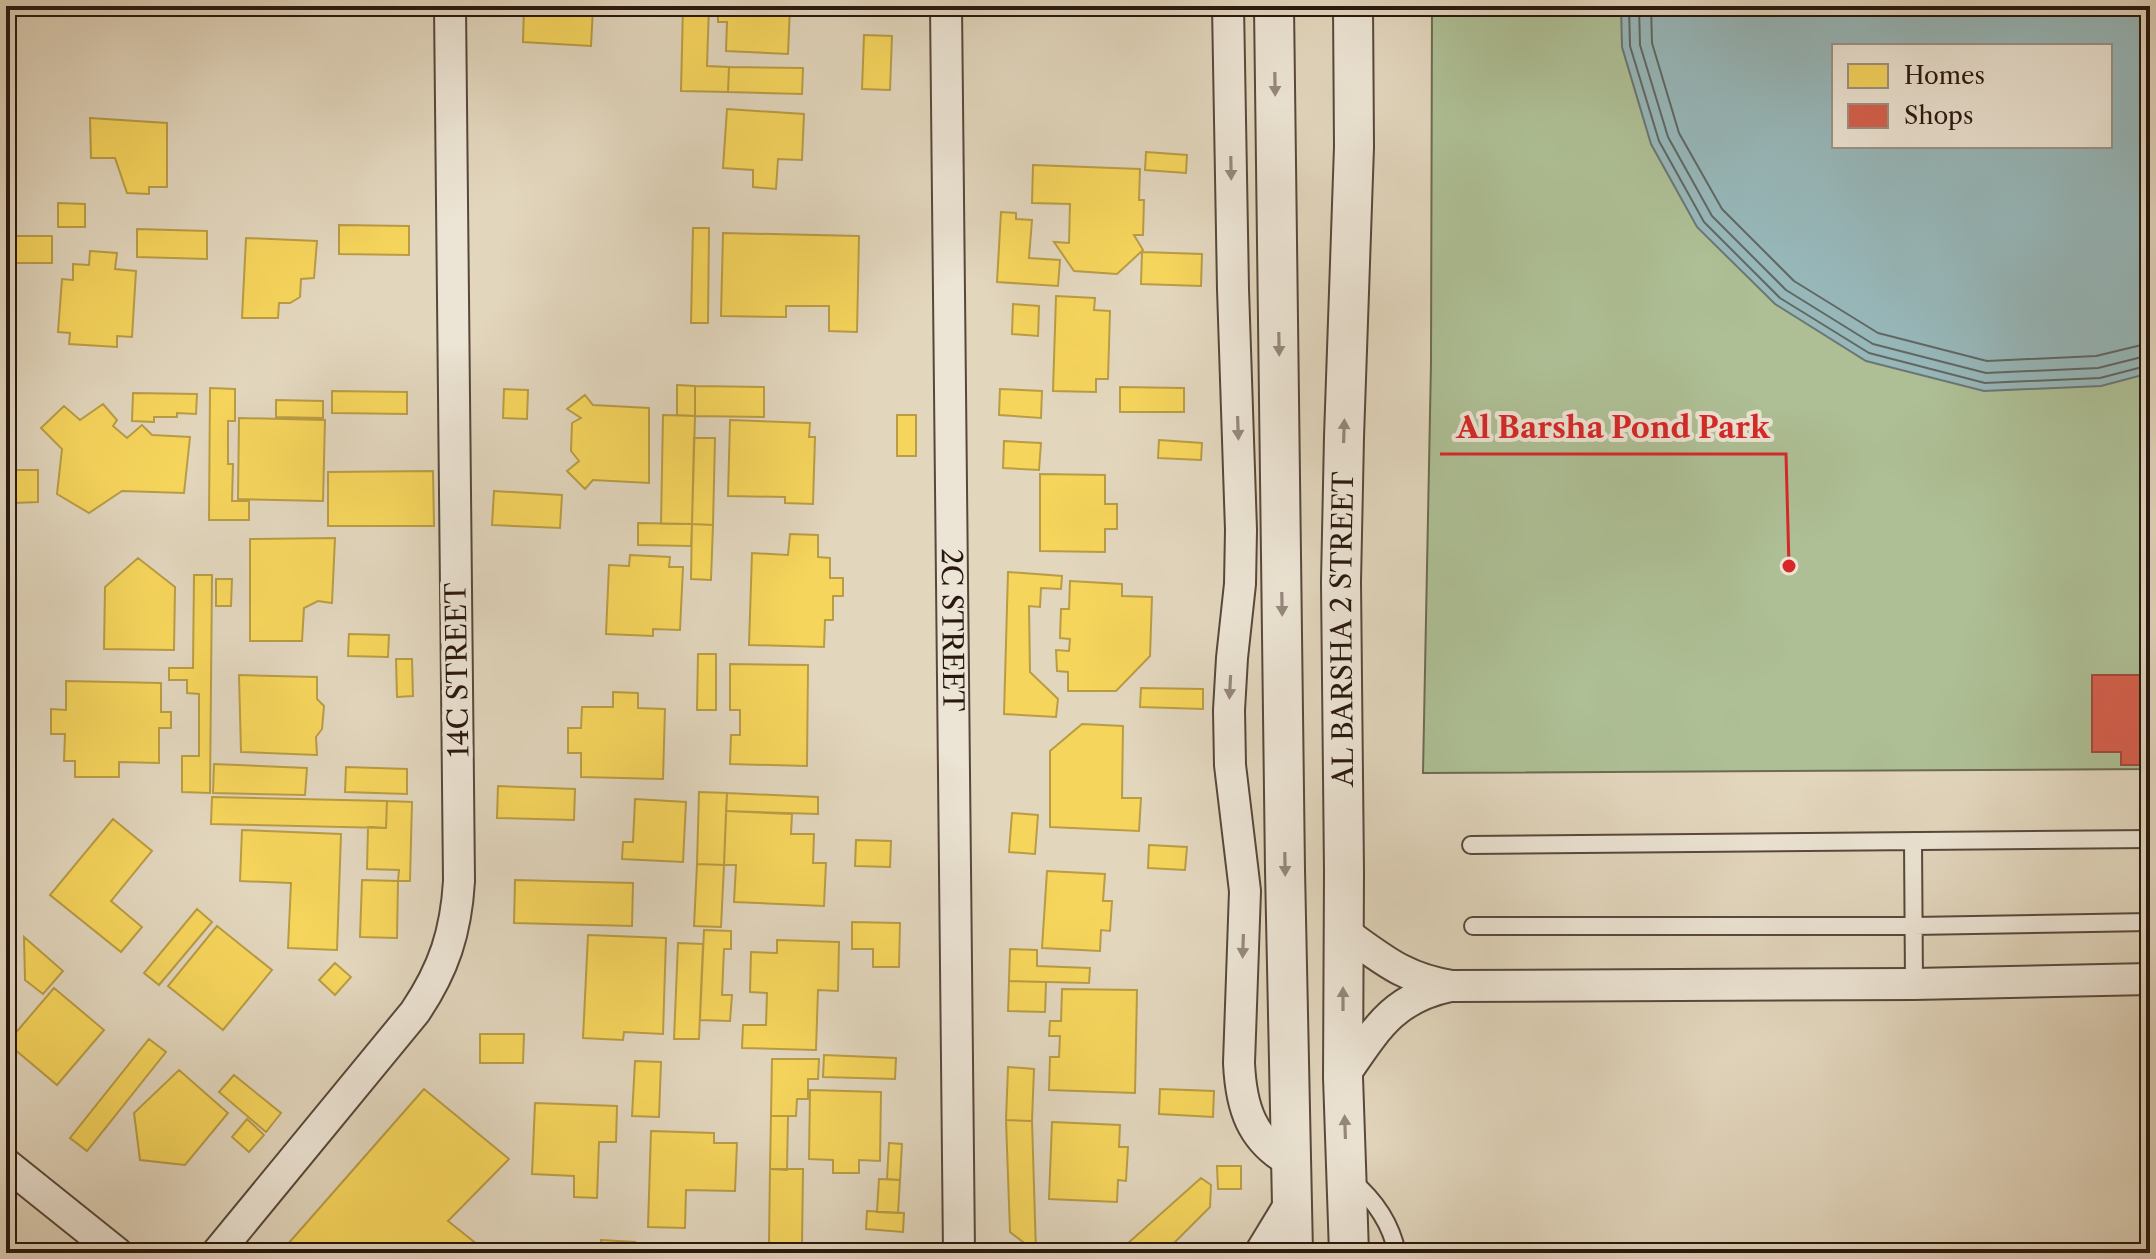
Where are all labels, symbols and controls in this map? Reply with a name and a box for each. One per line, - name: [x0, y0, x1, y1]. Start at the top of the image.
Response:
- legend: [1832, 44, 2112, 148]
- text: Homes: [1904, 61, 1985, 90]
- one-way arrow: [1269, 72, 1282, 97]
- text: Shops: [1904, 101, 1973, 130]
- one-way arrow: [1225, 156, 1237, 181]
- one-way arrow: [1272, 332, 1285, 357]
- callout: Al Barsha Pond Park: [1440, 400, 1786, 454]
- text: Al Barsha Pond Park: [1455, 409, 1771, 446]
- one-way arrow: [1231, 416, 1244, 441]
- one-way arrow: [1338, 418, 1351, 443]
- street label: AL BARSHA 2 STREET: [1324, 471, 1360, 788]
- street label: 2C STREET: [935, 548, 970, 712]
- street label: 14C STREET: [438, 582, 476, 758]
- one-way arrow: [1276, 592, 1288, 617]
- one-way arrow: [1224, 675, 1237, 700]
- one-way arrow: [1279, 852, 1291, 877]
- one-way arrow: [1237, 934, 1250, 959]
- one-way arrow: [1337, 986, 1349, 1011]
- one-way arrow: [1338, 1113, 1351, 1139]

